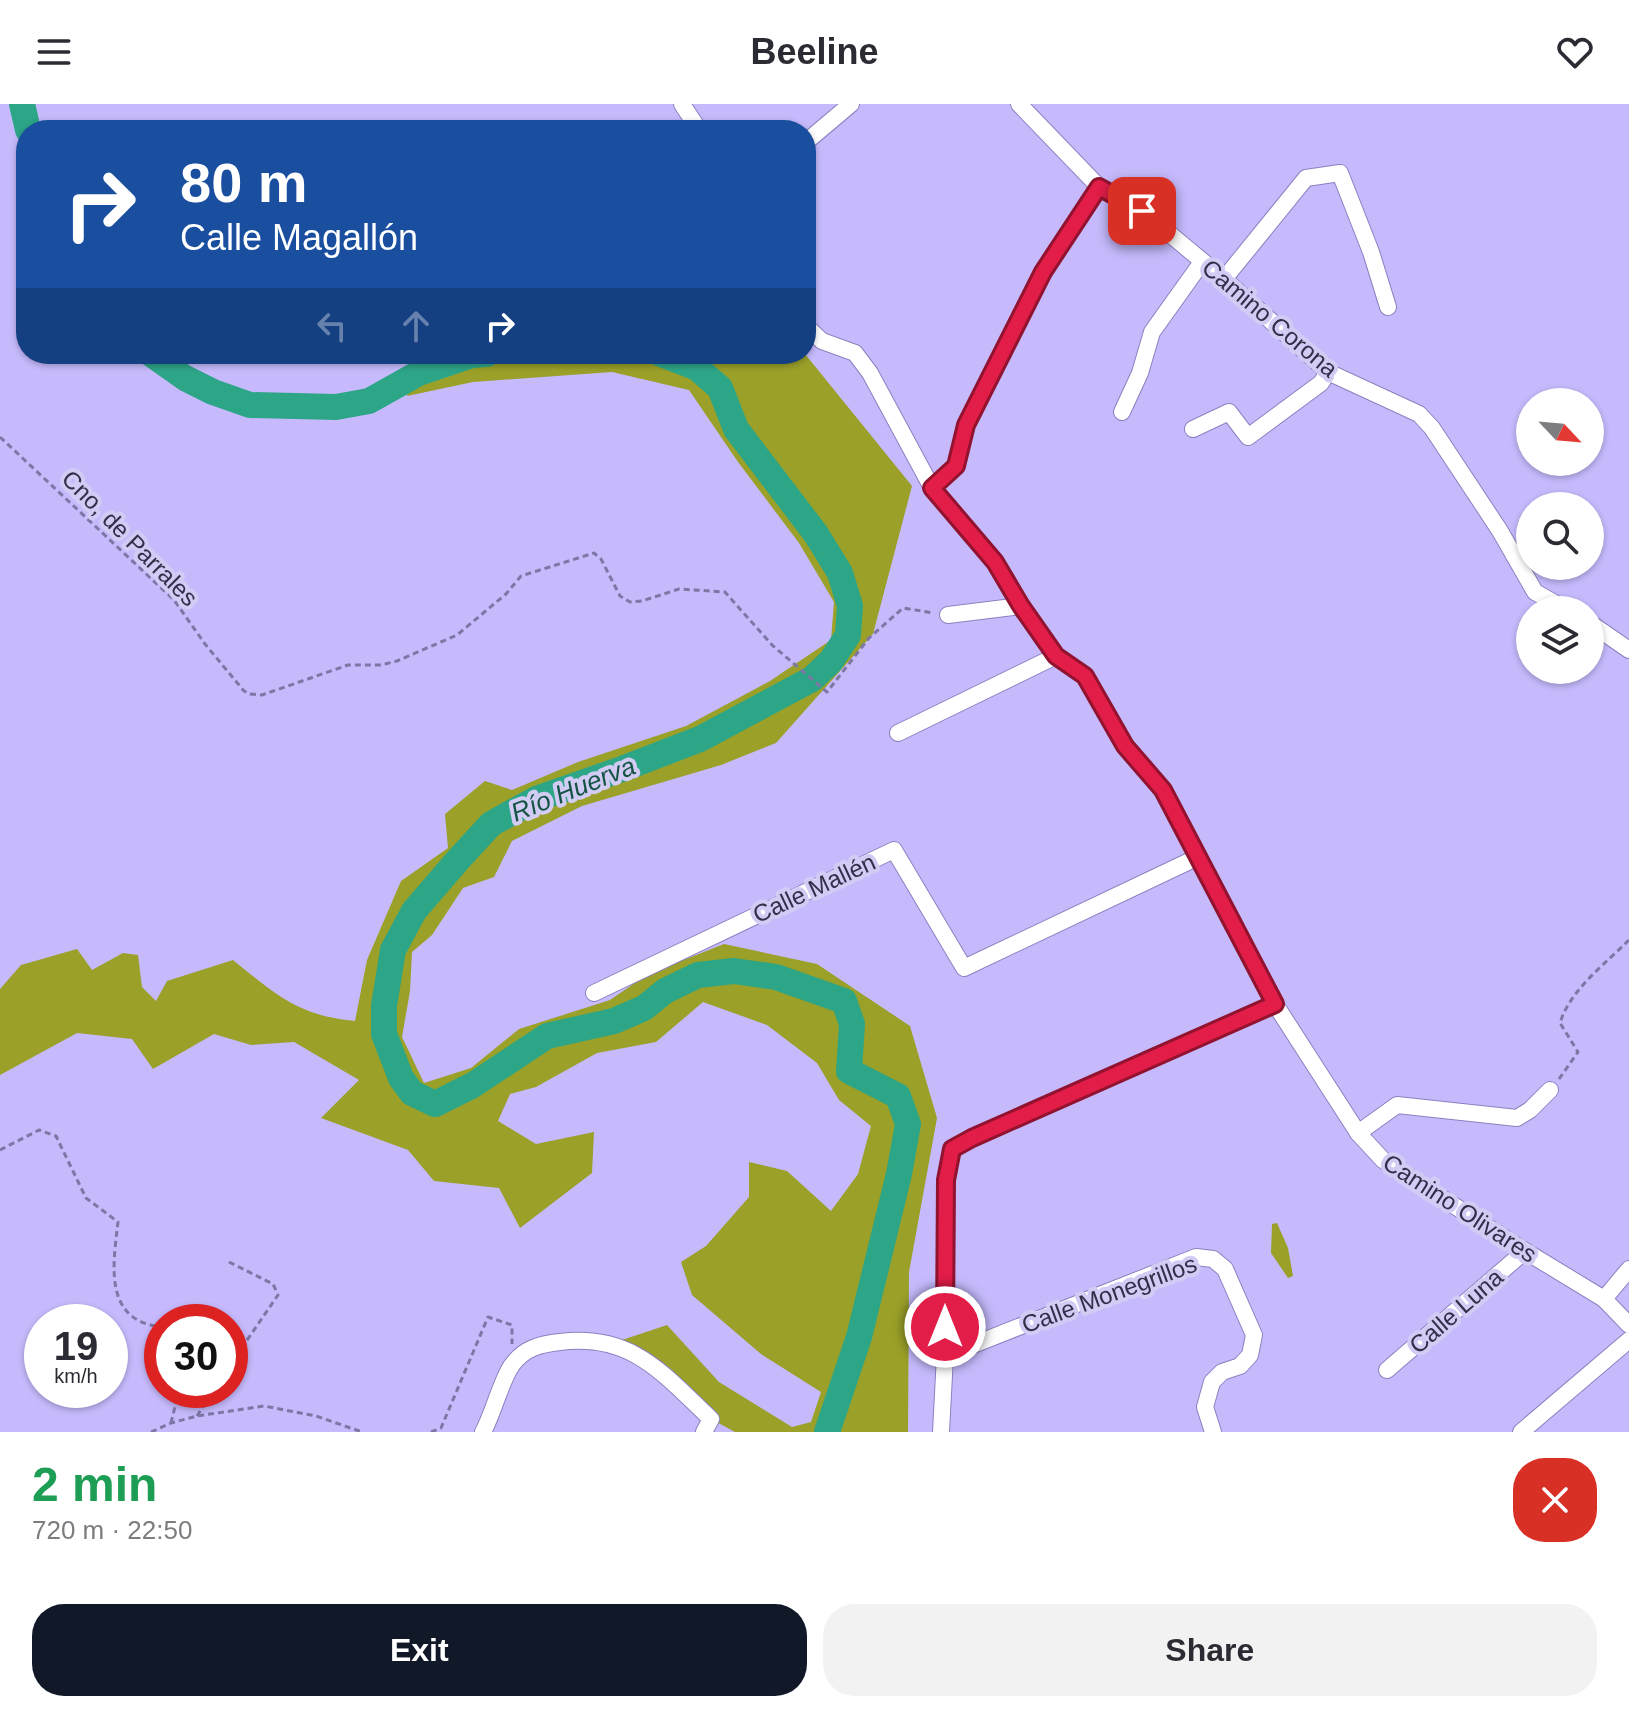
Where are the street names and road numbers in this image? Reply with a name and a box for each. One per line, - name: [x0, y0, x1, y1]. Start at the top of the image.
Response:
- street label: Camino Corona: [1197, 254, 1344, 383]
- street label: Cno, de Parrales: [57, 465, 203, 611]
- street label: Calle Mallén: [748, 848, 880, 928]
- street label: Camino Olivares: [1378, 1148, 1542, 1268]
- street label: Calle Monegrillos: [1018, 1250, 1200, 1338]
- street label: Calle Luna: [1404, 1263, 1509, 1359]

